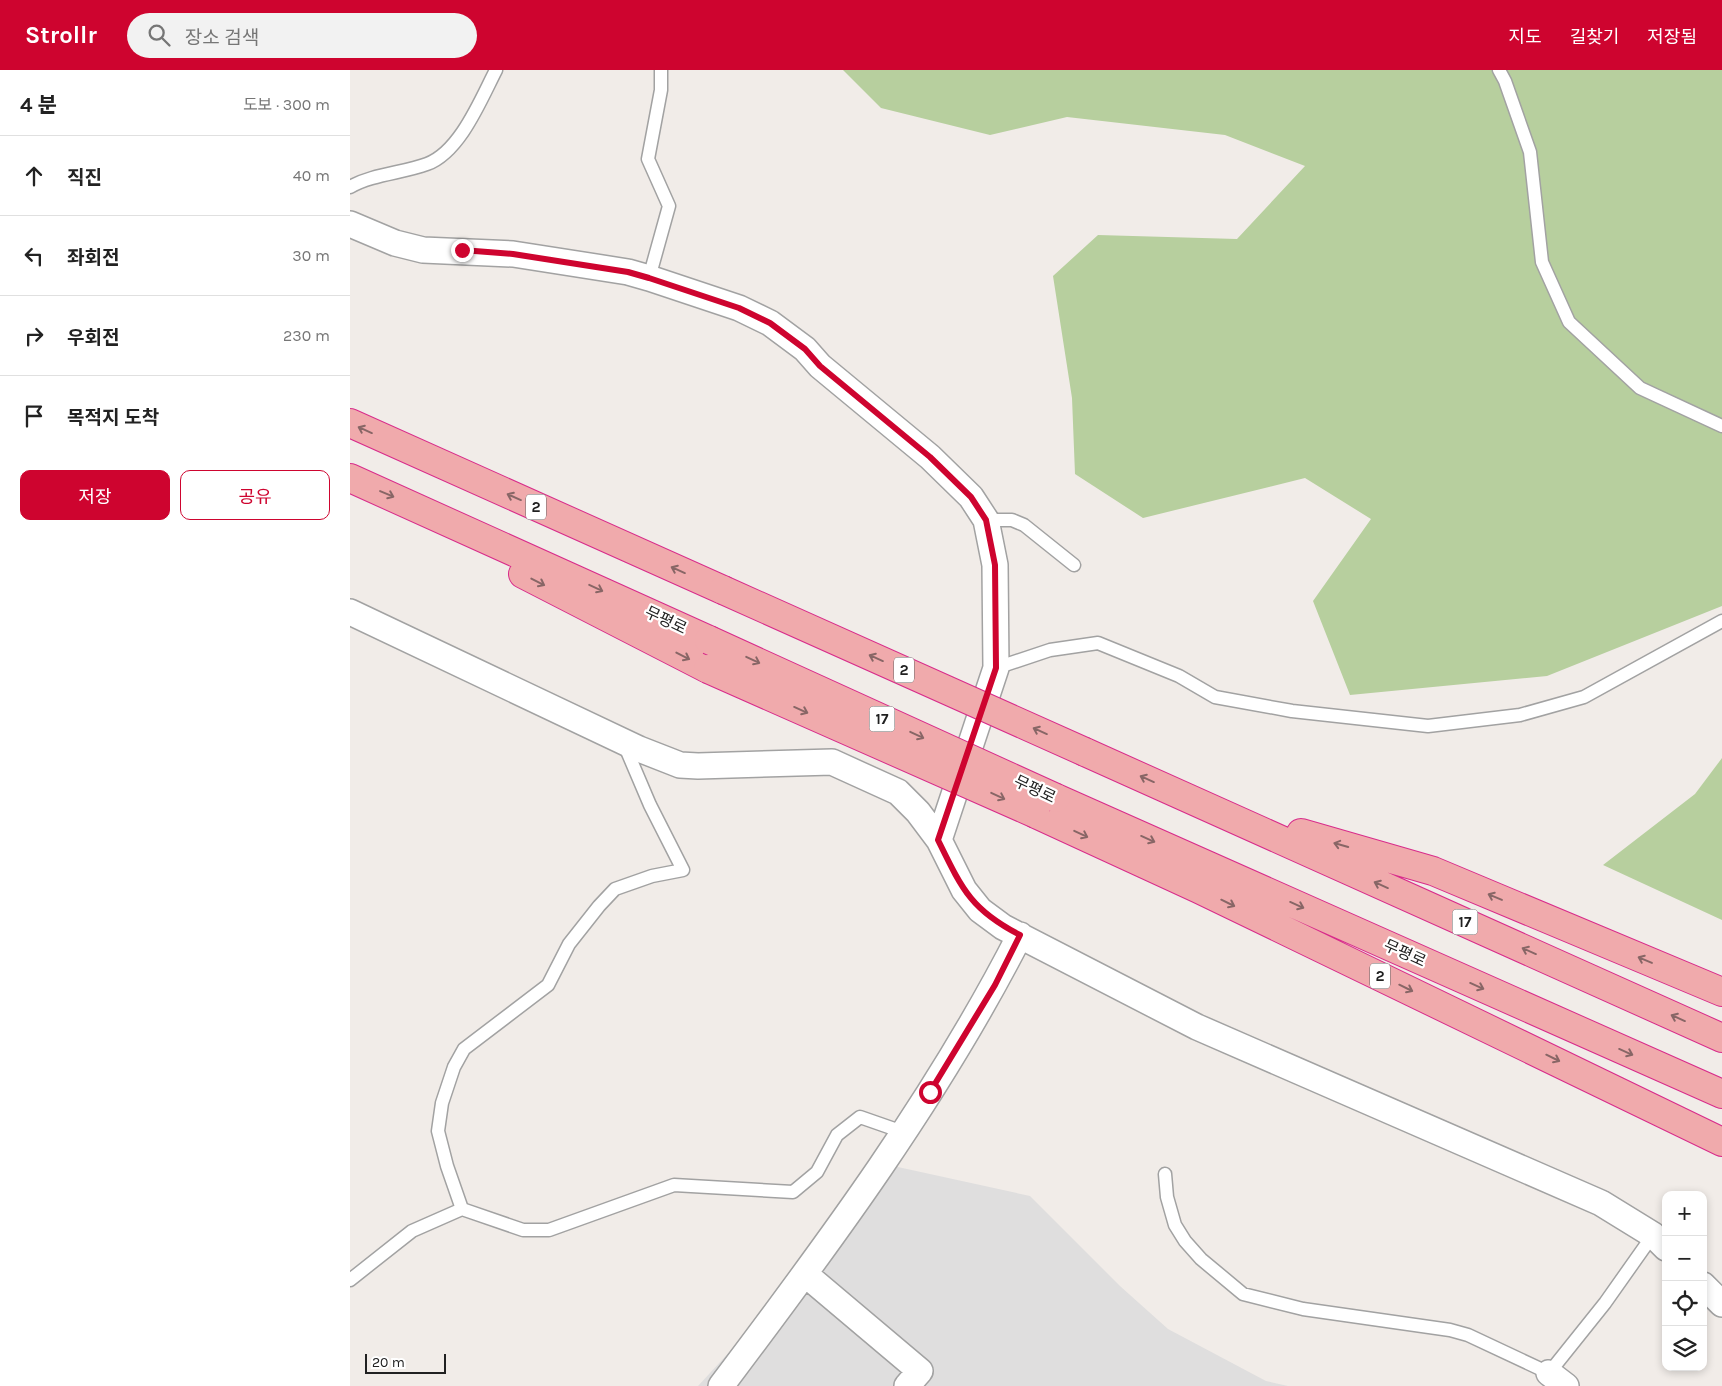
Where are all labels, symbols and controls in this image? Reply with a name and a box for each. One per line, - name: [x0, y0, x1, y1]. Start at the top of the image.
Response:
- search box: [127, 13, 477, 58]
- text: Strollr: [25, 21, 97, 49]
- icon: search: [145, 21, 173, 49]
- text: 지도: [1509, 26, 1542, 48]
- text: 길찾기: [1570, 26, 1619, 48]
- text: 저장됨: [1647, 26, 1697, 48]
- text: 장소 검색: [185, 27, 259, 49]
- text: 4 분: [20, 93, 57, 117]
- text: 도보 · 300 m: [243, 95, 330, 114]
- icon: ahead: [20, 162, 48, 190]
- text: 40 m: [293, 166, 330, 185]
- text: 직진: [67, 167, 102, 189]
- route end: [451, 239, 474, 262]
- icon: left: [20, 242, 48, 270]
- text: 30 m: [292, 246, 330, 265]
- text: 좌회전: [67, 247, 119, 269]
- icon: right: [20, 322, 48, 350]
- text: 230 m: [283, 326, 330, 345]
- text: 우회전: [67, 327, 119, 349]
- icon: arrive: [20, 402, 48, 430]
- text: 목적지 도착: [67, 407, 159, 429]
- one-way arrow: [358, 425, 373, 435]
- button: 저장: [20, 470, 170, 520]
- button: 공유: [180, 470, 330, 520]
- one-way arrow: [379, 489, 394, 499]
- one-way arrow: [507, 491, 522, 501]
- road number: 2: [526, 494, 546, 520]
- one-way arrow: [671, 565, 686, 574]
- one-way arrow: [531, 577, 546, 587]
- one-way arrow: [588, 584, 603, 593]
- street label: 무평로: [642, 602, 690, 638]
- one-way arrow: [675, 652, 690, 661]
- one-way arrow: [869, 653, 884, 663]
- one-way arrow: [745, 655, 760, 665]
- road number: 2: [894, 658, 914, 682]
- one-way arrow: [793, 705, 808, 715]
- road number: 17: [870, 706, 894, 732]
- one-way arrow: [1033, 726, 1048, 736]
- one-way arrow: [909, 730, 924, 740]
- street label: 무평로: [1011, 771, 1059, 807]
- one-way arrow: [1140, 774, 1155, 784]
- one-way arrow: [990, 791, 1005, 801]
- one-way arrow: [1073, 830, 1088, 840]
- one-way arrow: [1140, 835, 1155, 845]
- one-way arrow: [1334, 839, 1350, 849]
- one-way arrow: [1374, 879, 1389, 889]
- one-way arrow: [1488, 892, 1503, 901]
- one-way arrow: [1220, 899, 1235, 908]
- one-way arrow: [1289, 901, 1304, 911]
- road number: 17: [1452, 910, 1478, 934]
- street label: 무평로: [1381, 935, 1429, 971]
- one-way arrow: [1522, 946, 1537, 956]
- one-way arrow: [1638, 955, 1653, 964]
- road number: 2: [1370, 964, 1390, 988]
- one-way arrow: [1469, 981, 1484, 991]
- one-way arrow: [1398, 984, 1413, 993]
- one-way arrow: [1671, 1012, 1686, 1022]
- one-way arrow: [1618, 1047, 1633, 1057]
- one-way arrow: [1545, 1054, 1560, 1064]
- route start: [919, 1081, 942, 1104]
- map controls: [1662, 1191, 1707, 1371]
- button: +: [1662, 1191, 1707, 1236]
- button: −: [1662, 1236, 1707, 1281]
- button: locate: [1662, 1281, 1707, 1326]
- button: layers: [1662, 1326, 1707, 1371]
- scale bar: [365, 1351, 446, 1374]
- text: 20 m: [372, 1354, 405, 1371]

